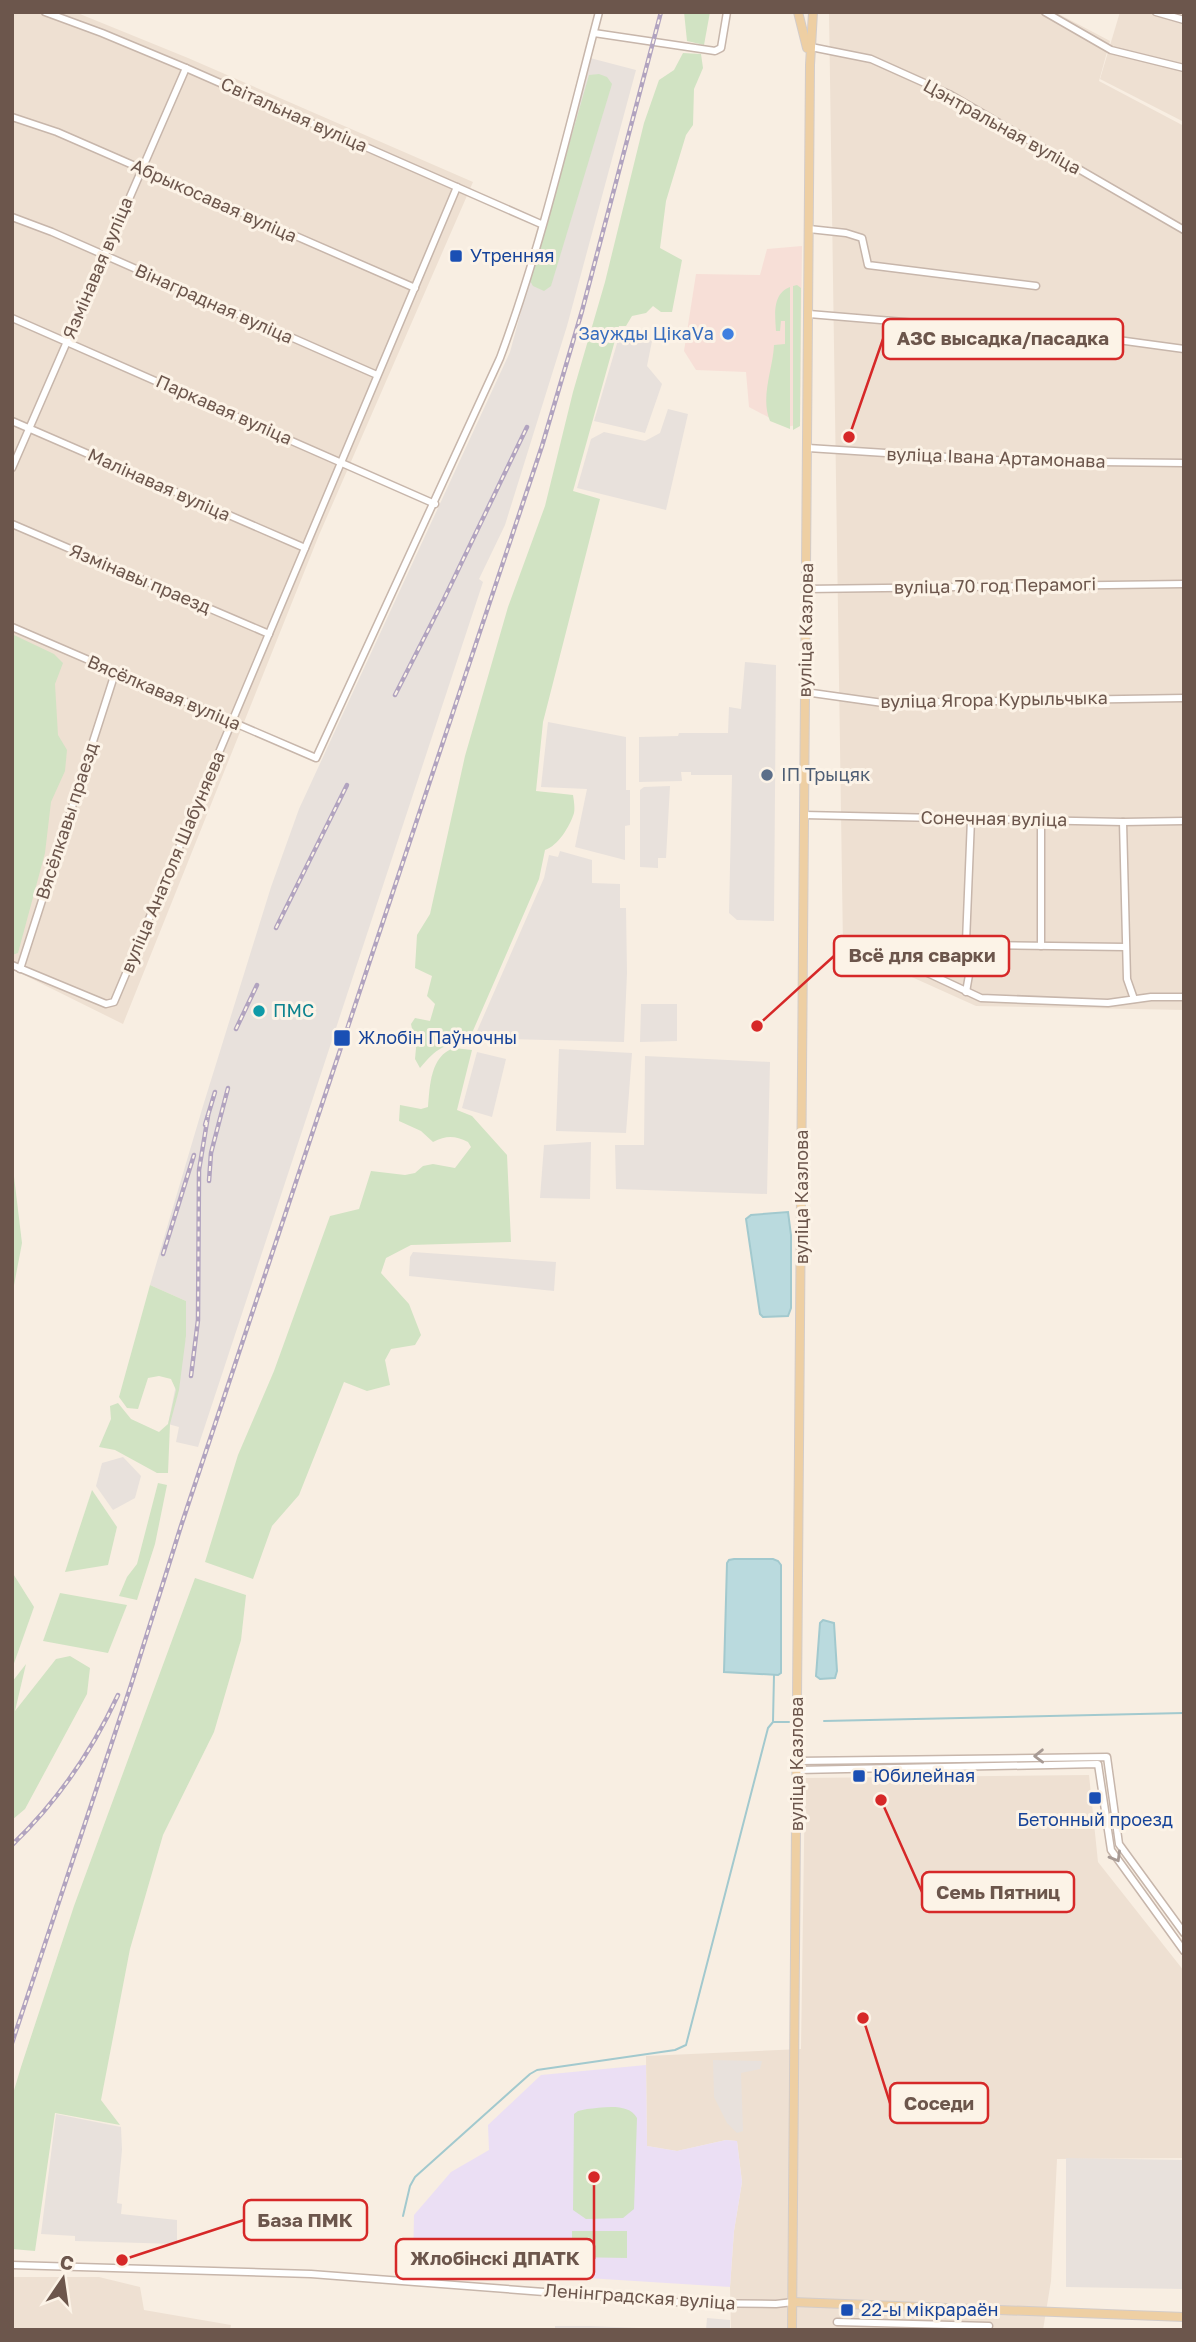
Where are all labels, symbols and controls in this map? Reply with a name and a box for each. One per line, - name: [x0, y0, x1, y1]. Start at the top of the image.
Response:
- street label: Світальная вуліца: [218, 72, 371, 156]
- street label: Цэнтральная вуліца: [920, 74, 1085, 179]
- street label: Абрыкосавая вуліца: [128, 154, 301, 247]
- street label: Язмінавая вуліца: [57, 193, 137, 342]
- place label: Утренняя: [470, 244, 555, 266]
- marker: Утренняя: [448, 248, 464, 264]
- street label: Вінаградная вуліца: [132, 258, 297, 348]
- callout: АЗС высадка/пасадка: [883, 319, 1123, 359]
- place label: Заужды ЦікаVа: [578, 322, 714, 344]
- marker: Заужды ЦікаVа: [720, 326, 736, 342]
- text: АЗС высадка/пасадка: [897, 326, 1109, 349]
- street label: Паркавая вуліца: [153, 369, 296, 449]
- street label: вуліца Івана Артамонава: [886, 442, 1106, 472]
- street label: Малінавая вуліца: [85, 443, 234, 525]
- street label: Язмінавы праезд: [66, 538, 214, 618]
- street label: вуліца Казлова: [793, 562, 817, 697]
- street label: вуліца 70 год Перамогі: [894, 572, 1096, 598]
- street label: Вясёлкавая вуліца: [84, 650, 244, 734]
- street label: вуліца Ягора Курыльчыка: [880, 686, 1108, 712]
- street label: Вясёлкавы праезд: [30, 739, 102, 902]
- street label: вуліца Анатоля Шабуняева: [115, 748, 229, 976]
- place label: ІП Трыцяк: [781, 763, 870, 785]
- marker: ІП Трыцяк: [759, 767, 775, 783]
- street label: Сонечная вуліца: [920, 806, 1068, 830]
- callout: Всё для сварки: [834, 936, 1009, 976]
- text: Всё для сварки: [849, 943, 996, 966]
- place label: ПМС: [273, 999, 314, 1021]
- marker: ПМС: [251, 1003, 267, 1019]
- place label: Жлобін Паўночны: [358, 1026, 517, 1048]
- marker: Жлобін Паўночны: [332, 1028, 352, 1048]
- street label: вуліца Казлова: [790, 1130, 812, 1264]
- street label: вуліца Казлова: [785, 1697, 807, 1831]
- one-way arrow: [1033, 1749, 1044, 1764]
- place label: Юбилейная: [873, 1764, 975, 1786]
- marker: Юбилейная: [851, 1768, 867, 1784]
- marker: Бетонный проезд: [1087, 1790, 1103, 1806]
- place label: Бетонный проезд: [1017, 1808, 1173, 1830]
- one-way arrow: [1108, 1849, 1121, 1862]
- callout: Семь Пятниц: [922, 1872, 1074, 1912]
- text: Семь Пятниц: [936, 1880, 1060, 1903]
- callout: Соседи: [890, 2083, 988, 2123]
- text: Соседи: [904, 2091, 974, 2114]
- callout: База ПМК: [244, 2200, 367, 2240]
- text: База ПМК: [257, 2208, 353, 2231]
- callout: Жлобінскі ДПАТК: [396, 2239, 594, 2279]
- north arrow: [28, 2244, 98, 2314]
- text: Жлобінскі ДПАТК: [410, 2246, 580, 2269]
- text: С: [58, 2249, 76, 2275]
- street label: Ленінградская вуліца: [544, 2278, 737, 2314]
- place label: 22-ы мікрараён: [861, 2298, 998, 2320]
- marker: 22-ы мікрараён: [839, 2302, 855, 2318]

